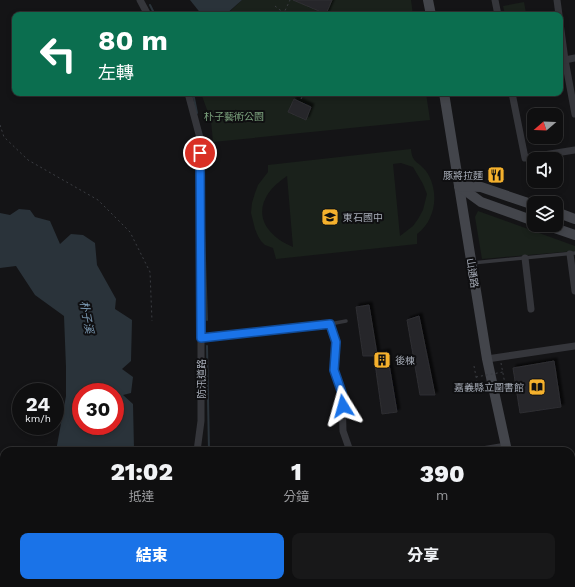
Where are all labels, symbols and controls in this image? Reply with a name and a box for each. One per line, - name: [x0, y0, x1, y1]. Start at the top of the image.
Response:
- text: 80 m: [98, 24, 168, 57]
- icon: left: [32, 28, 84, 80]
- text: 左轉: [98, 62, 134, 83]
- north arrow: [527, 108, 563, 144]
- map controls: [527, 108, 563, 232]
- park label: 朴子藝術公園: [204, 111, 264, 122]
- pin: [183, 136, 217, 170]
- icon: arrive: [189, 142, 211, 164]
- button: sound: [527, 152, 563, 188]
- restaurant icon: 豚將拉麵: [486, 165, 506, 185]
- place label: 豚將拉麵: [443, 170, 483, 181]
- button: layers: [527, 196, 563, 232]
- school or university icon: 東石國中: [320, 207, 340, 227]
- place label: 東石國中: [343, 212, 383, 223]
- street label: 山通路: [465, 257, 480, 289]
- water label: 朴子溪: [77, 300, 96, 336]
- building icon: 後棟: [372, 350, 392, 370]
- place label: 後棟: [395, 355, 415, 366]
- street label: 防汛道路: [196, 359, 207, 399]
- library icon: 嘉義縣立圖書館: [527, 377, 547, 397]
- place label: 嘉義縣立圖書館: [454, 382, 524, 393]
- speed limit sign: 30: [72, 383, 124, 435]
- position arrow: [322, 385, 364, 427]
- text: 24: [26, 392, 50, 416]
- text: km/h: [25, 413, 51, 424]
- text: 21:02: [110, 458, 173, 486]
- text: 1: [291, 458, 302, 486]
- text: 390: [420, 460, 465, 488]
- text: m: [436, 488, 448, 503]
- text: 抵達: [129, 489, 155, 504]
- text: 分鐘: [283, 489, 309, 504]
- button: 結束: [20, 533, 284, 579]
- button: 分享: [292, 533, 555, 579]

